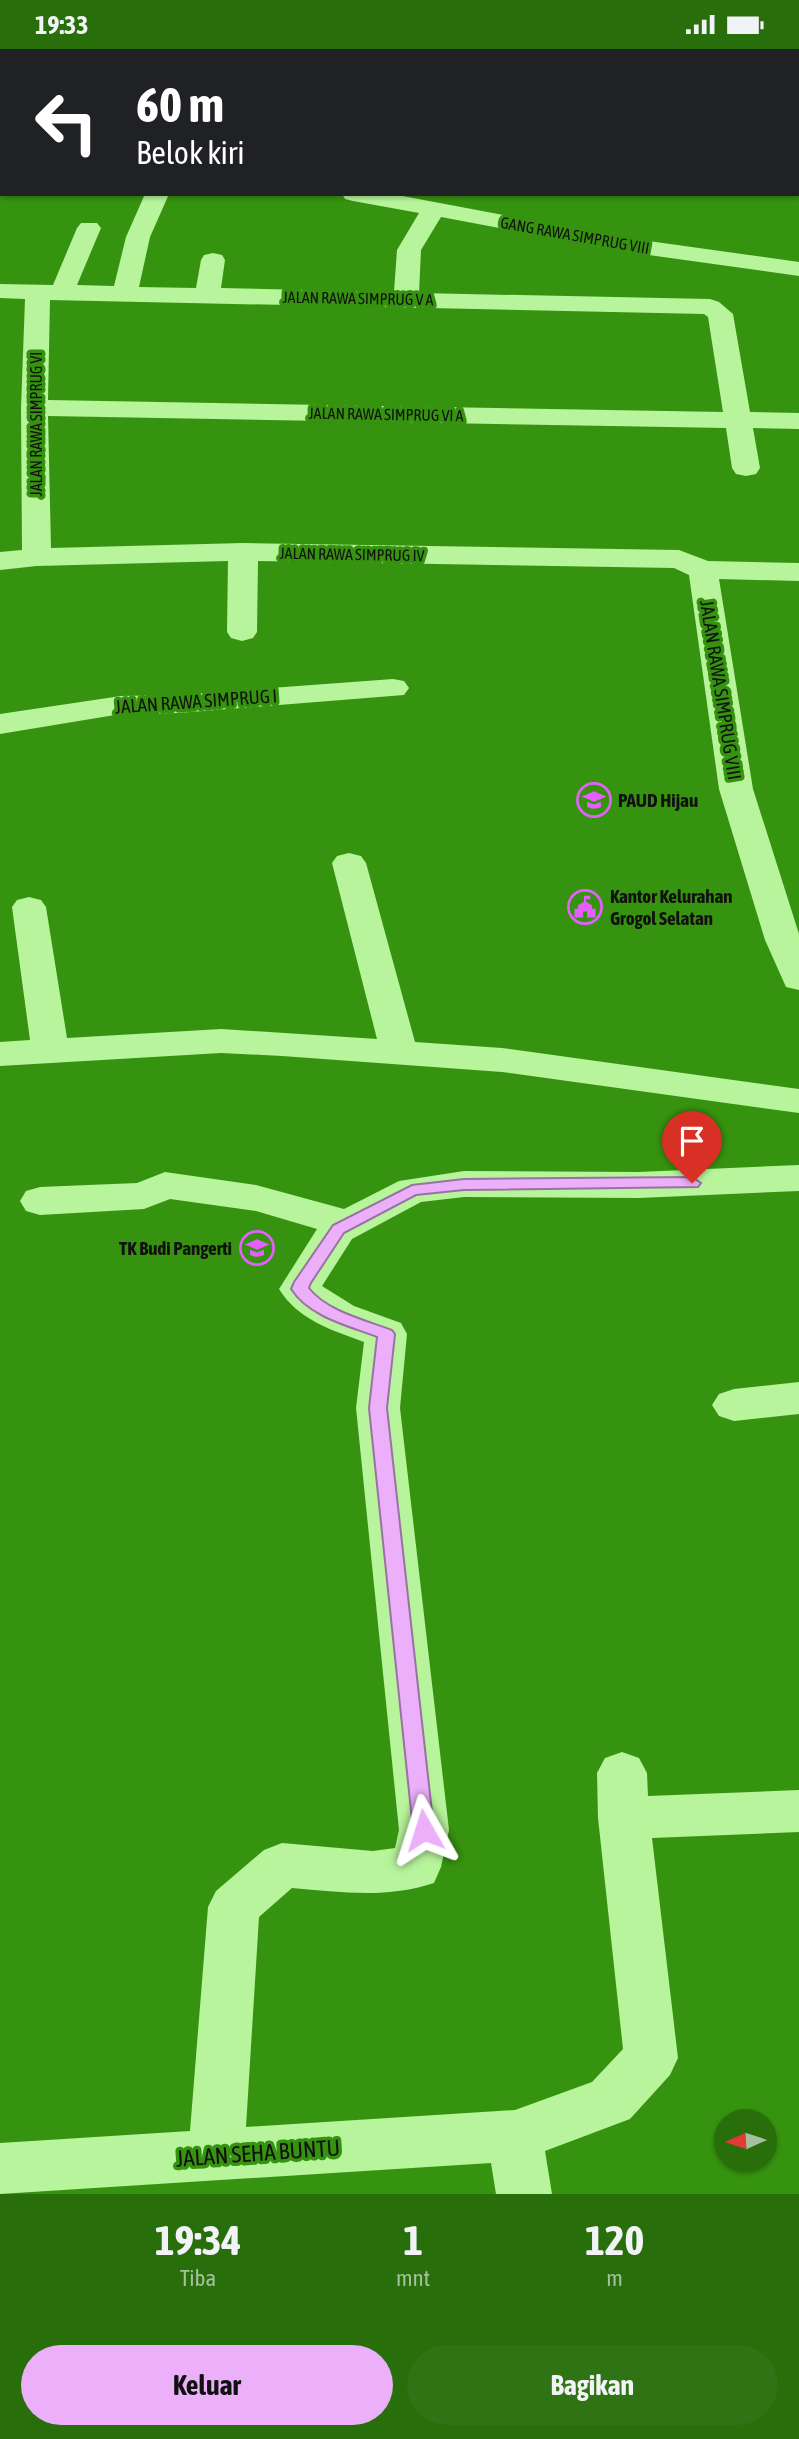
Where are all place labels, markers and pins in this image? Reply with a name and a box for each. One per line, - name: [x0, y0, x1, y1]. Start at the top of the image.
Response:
- school or university icon: PAUD Hijau: [575, 781, 613, 819]
- place label: PAUD Hijau: [618, 789, 698, 811]
- place label: Kantor Kelurahan Grogol Selatan: [610, 885, 733, 929]
- public building icon: Kantor Kelurahan Grogol Selatan: [566, 888, 604, 926]
- pin: [662, 1111, 722, 1183]
- school or university icon: TK Budi Pangerti: [238, 1229, 276, 1267]
- place label: TK Budi Pangerti: [119, 1237, 232, 1259]

